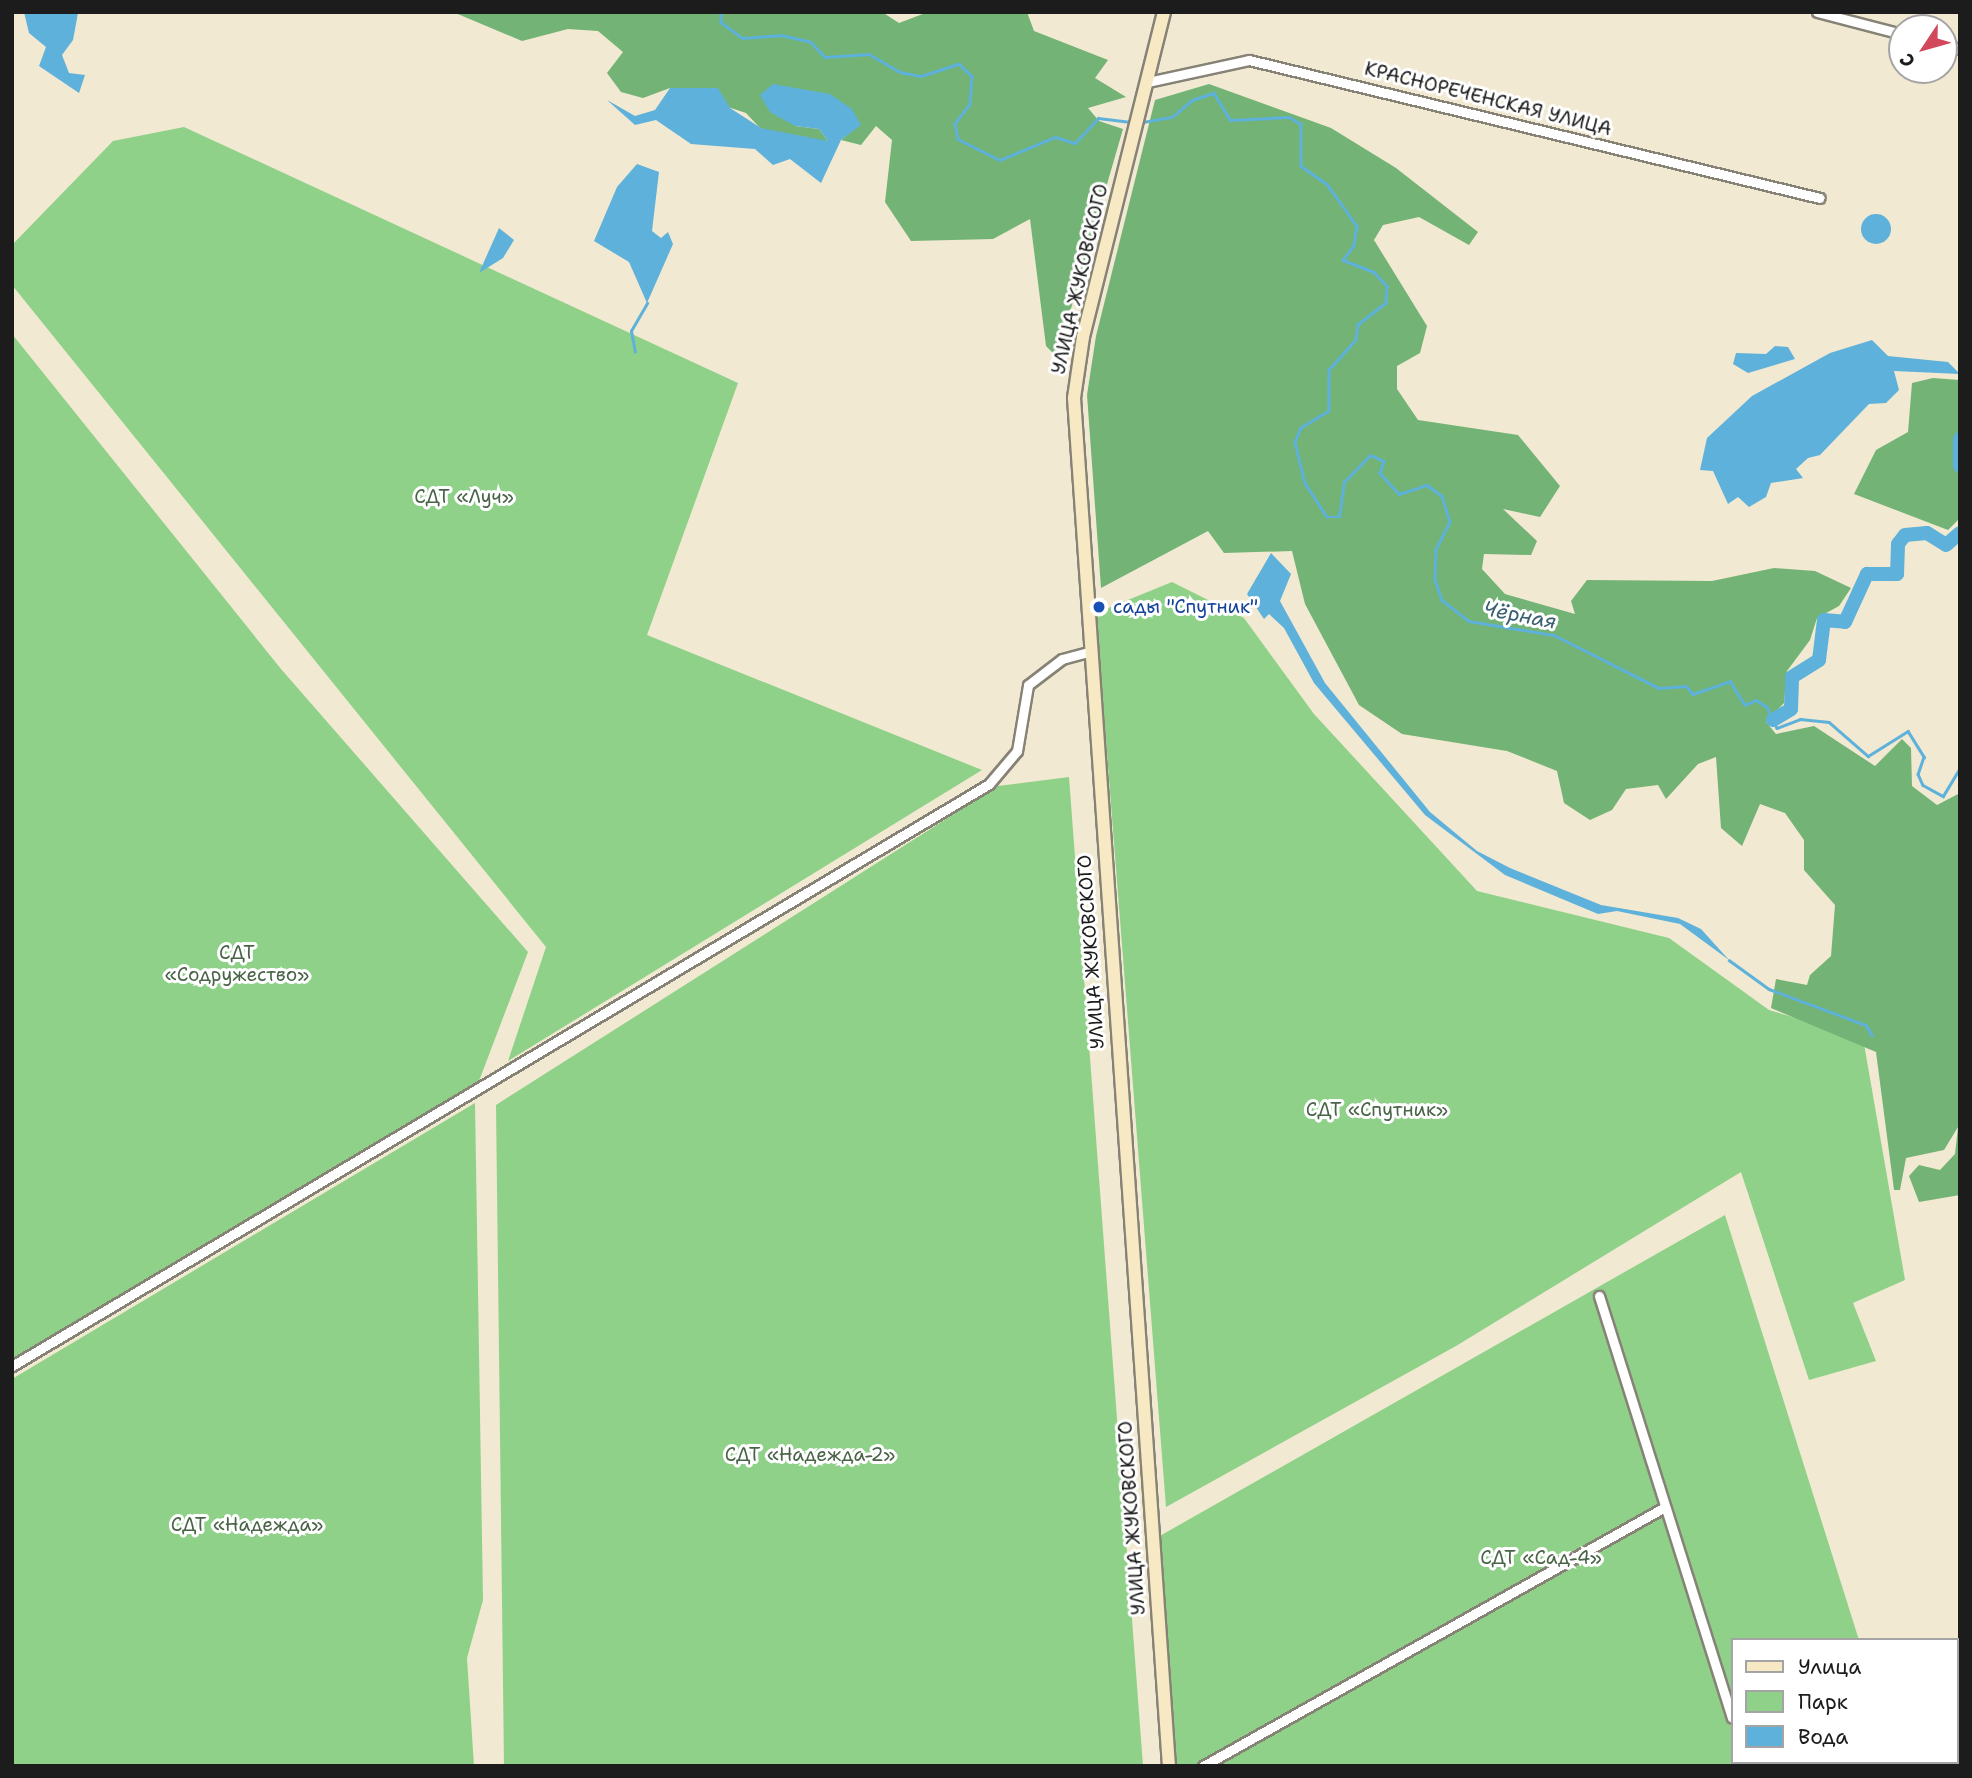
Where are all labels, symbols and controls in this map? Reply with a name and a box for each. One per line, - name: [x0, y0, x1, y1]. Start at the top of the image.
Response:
- north arrow: [1888, 14, 1958, 84]
- text: С: [1894, 48, 1921, 73]
- street label: КРАСНОРЕЧЕНСКАЯ УЛИЦА: [1362, 57, 1614, 141]
- street label: УЛИЦА ЖУКОВСКОГО: [1047, 182, 1113, 376]
- park label: СДТ «Луч»: [414, 486, 514, 508]
- place label: сады "Спутник": [1113, 596, 1258, 618]
- water label: Чёрная: [1482, 596, 1558, 634]
- marker: сады "Спутник": [1091, 599, 1107, 615]
- street label: УЛИЦА ЖУКОВСКОГО: [1073, 854, 1109, 1050]
- park label: СДТ «Содружество»: [165, 942, 309, 986]
- park label: СДТ «Спутник»: [1306, 1099, 1448, 1121]
- street label: УЛИЦА ЖУКОВСКОГО: [1114, 1420, 1150, 1616]
- park label: СДТ «Надежда-2»: [725, 1444, 895, 1466]
- park label: СДТ «Надежда»: [171, 1514, 323, 1536]
- park label: СДТ «Сад-4»: [1480, 1547, 1602, 1569]
- legend: [1730, 1638, 1958, 1764]
- text: Улица: [1798, 1653, 1861, 1681]
- text: Парк: [1798, 1688, 1848, 1716]
- text: Вода: [1798, 1723, 1848, 1751]

